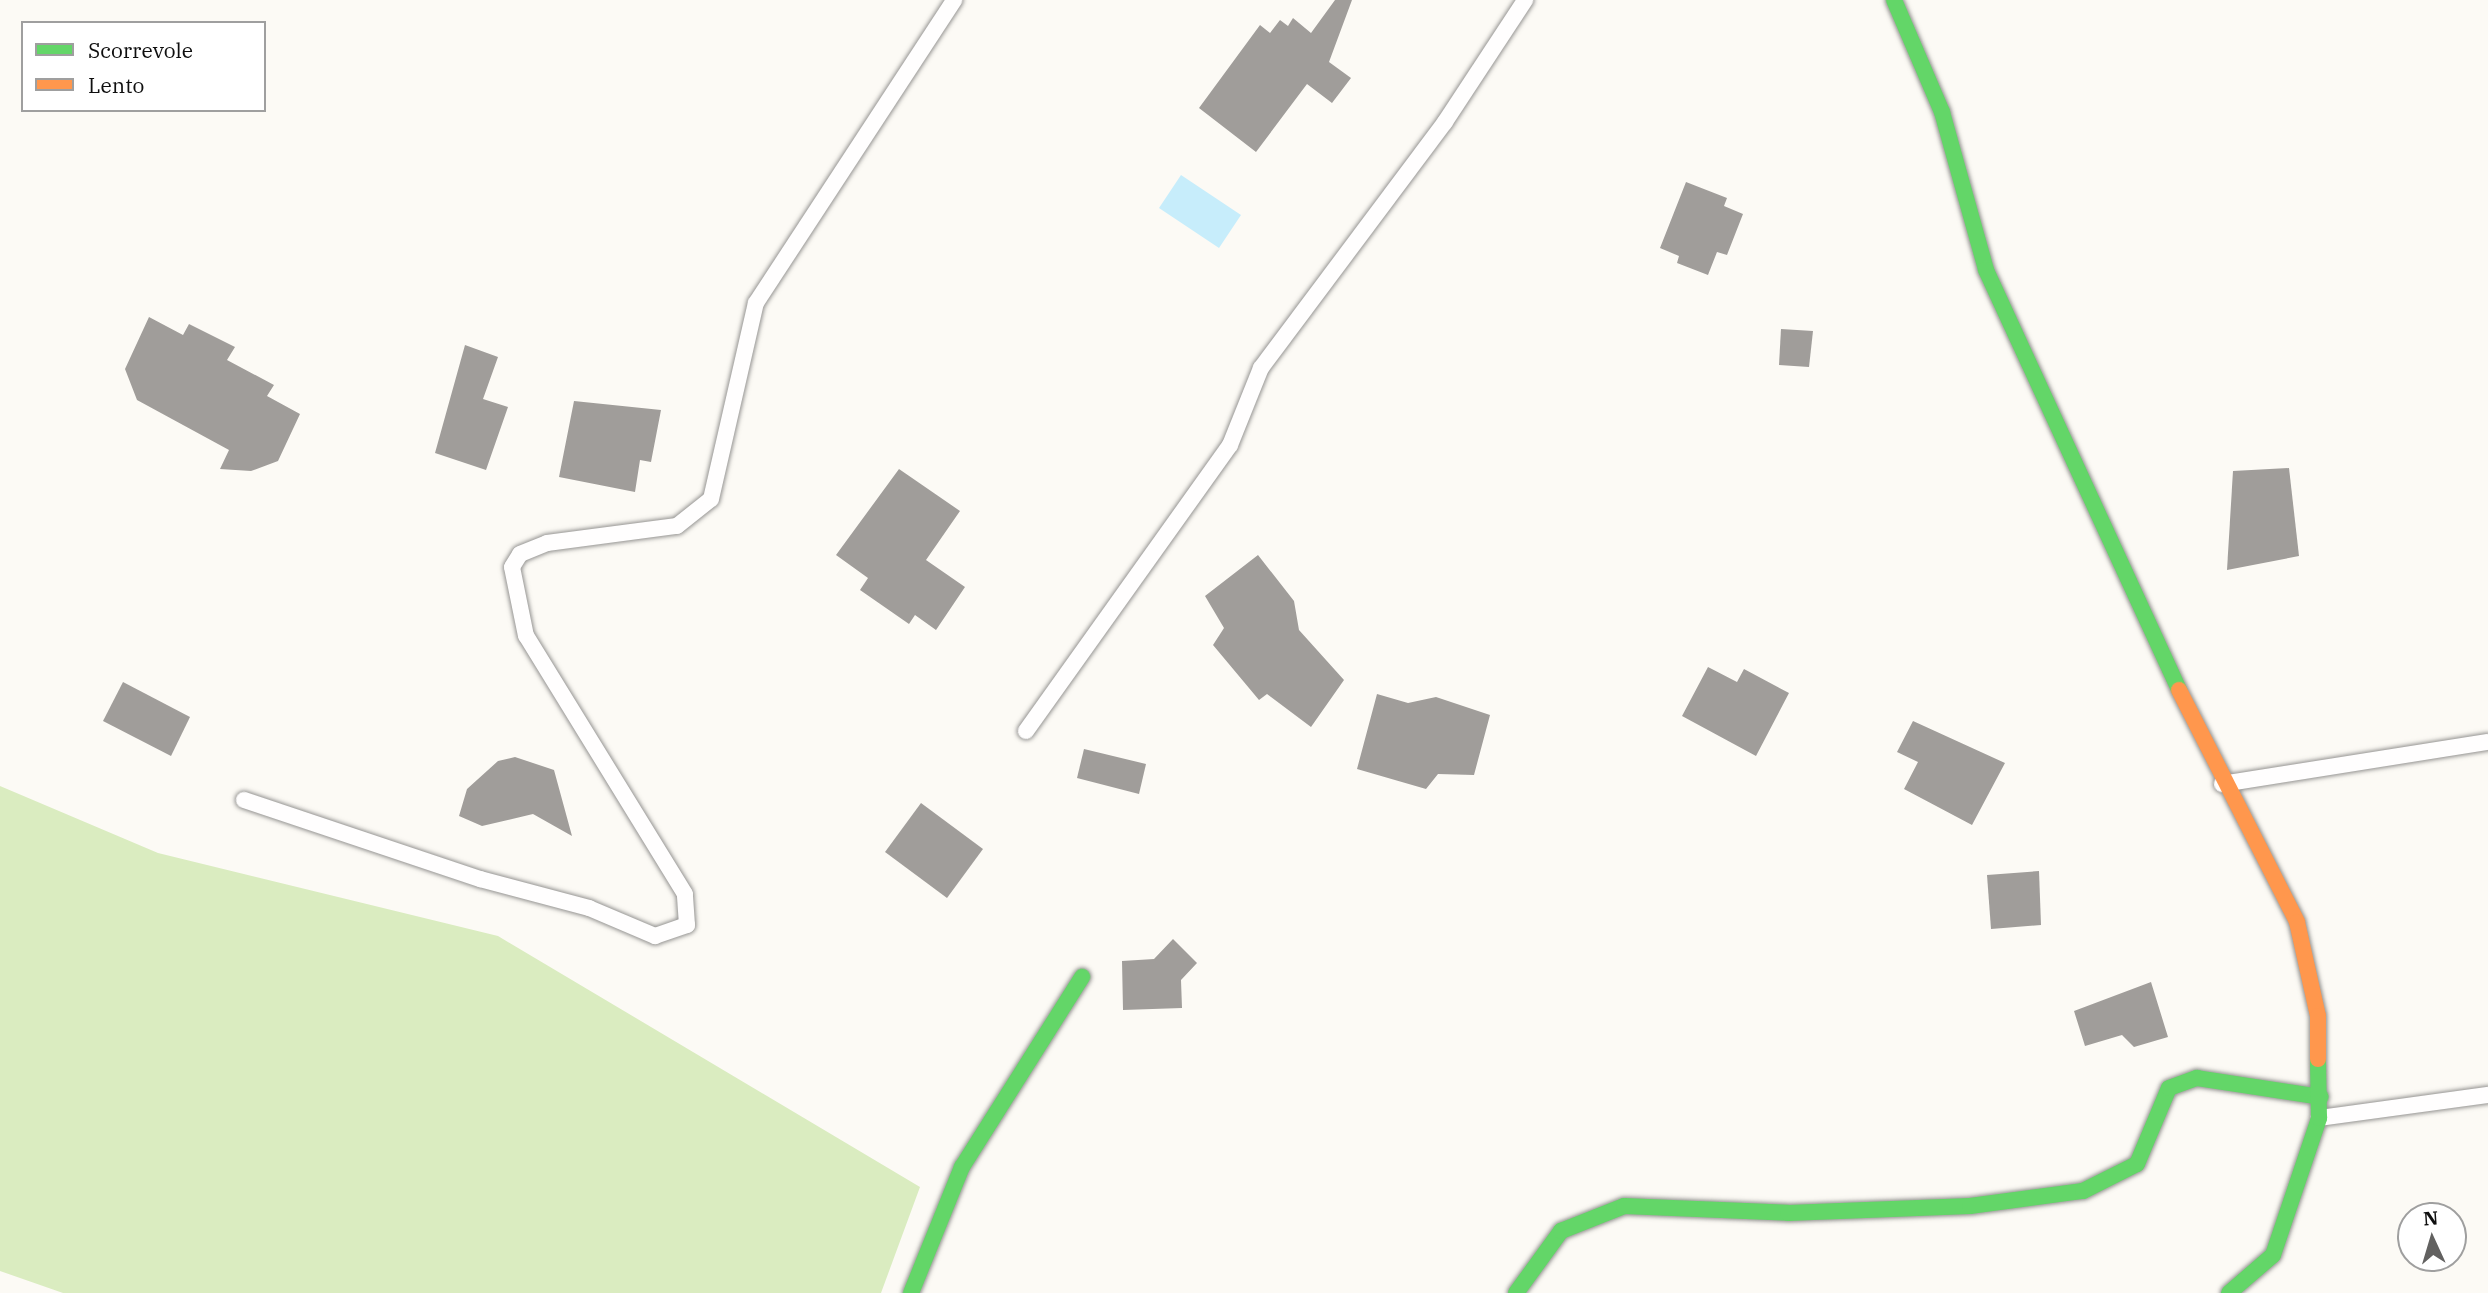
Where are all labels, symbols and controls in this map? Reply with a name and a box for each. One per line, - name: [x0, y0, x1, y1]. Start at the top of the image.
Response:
- legend: [21, 21, 266, 112]
- text: Scorrevole: [88, 36, 193, 64]
- text: Lento: [88, 71, 144, 99]
- north arrow: [2397, 1202, 2467, 1272]
- text: N: [2422, 1206, 2439, 1231]

